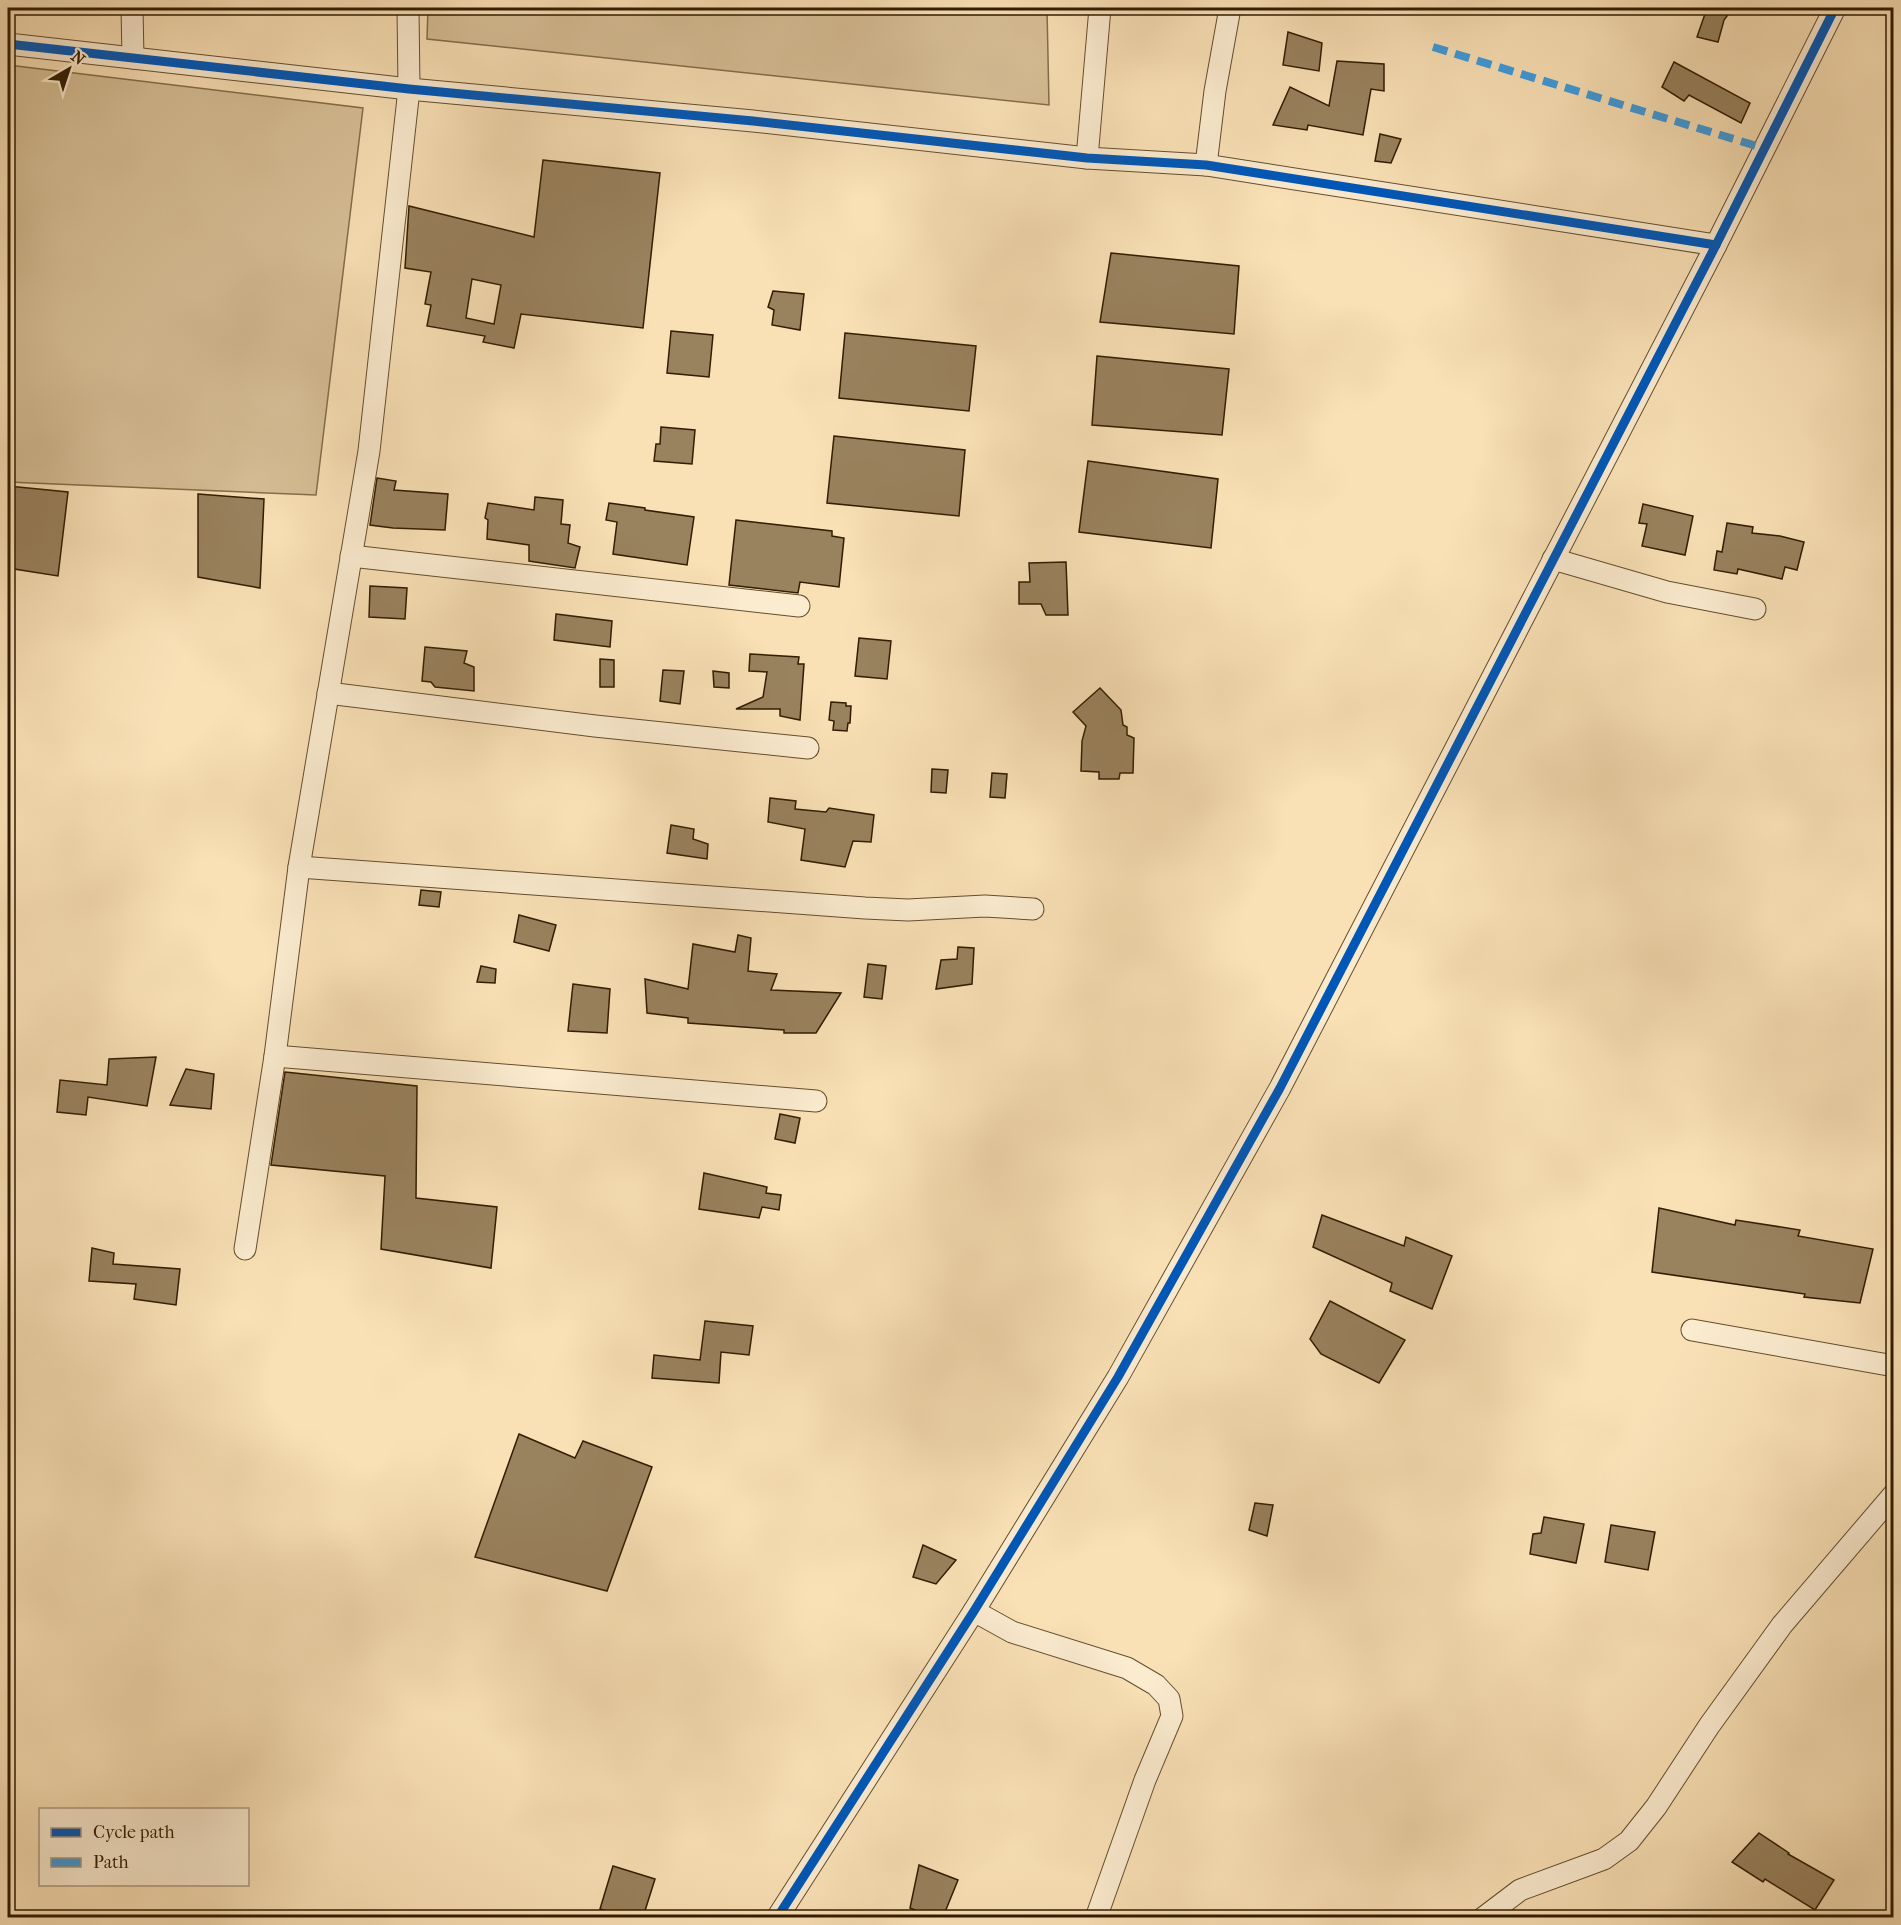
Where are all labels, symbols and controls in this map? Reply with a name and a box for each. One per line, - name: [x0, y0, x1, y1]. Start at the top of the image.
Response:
- north arrow: [39, 39, 99, 99]
- text: N: [67, 47, 89, 69]
- legend: [39, 1808, 249, 1886]
- text: Cycle path: [93, 1822, 174, 1843]
- text: Path: [93, 1852, 129, 1873]

